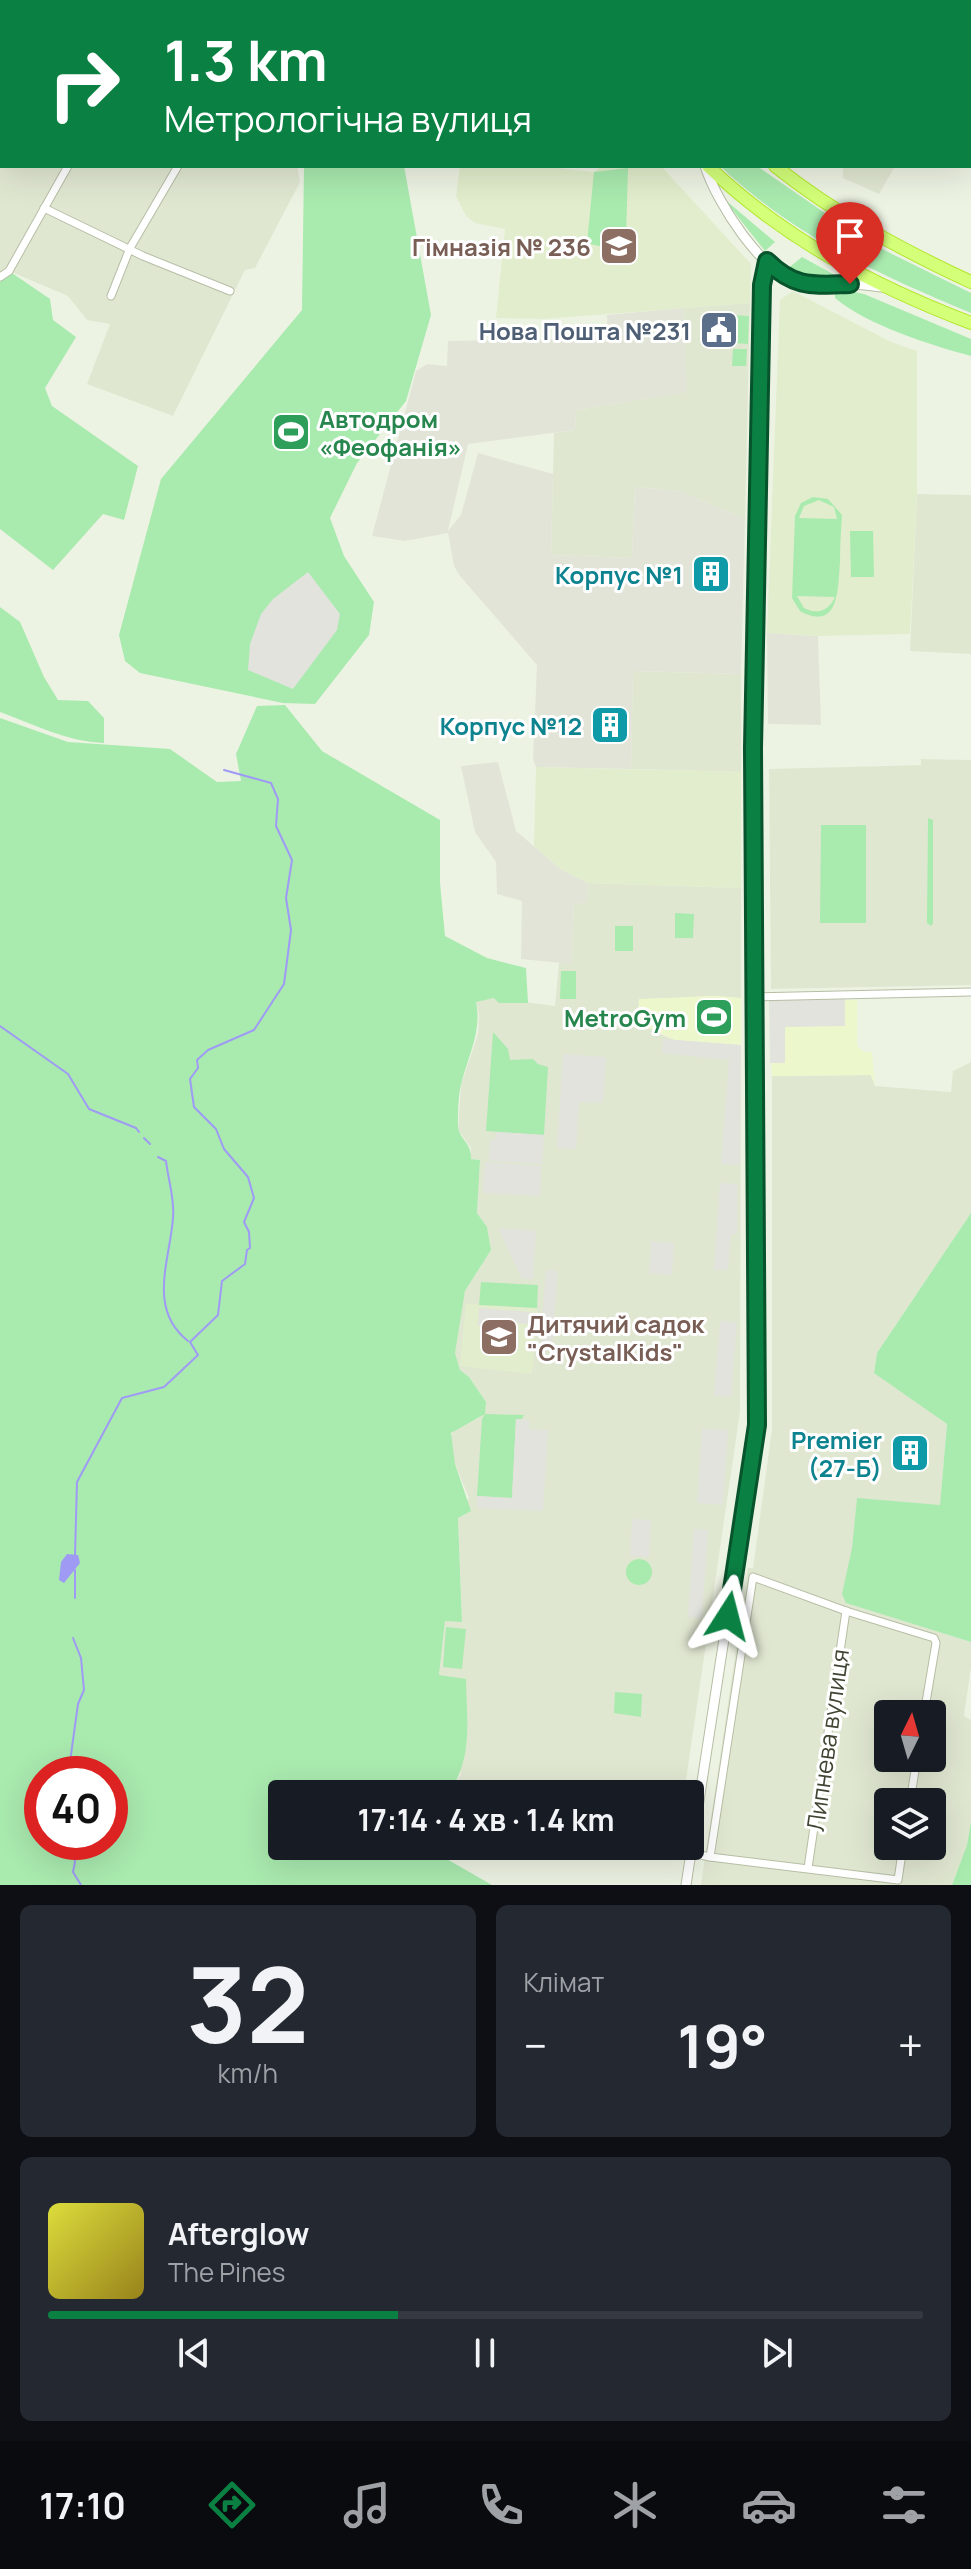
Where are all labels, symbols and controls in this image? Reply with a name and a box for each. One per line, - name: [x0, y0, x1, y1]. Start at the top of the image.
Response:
- text: 1.3 km: [164, 21, 328, 98]
- icon: right: [32, 32, 136, 136]
- text: Метрологічна вулиця: [164, 94, 532, 143]
- pin: [816, 202, 884, 284]
- icon: arrive: [828, 214, 872, 258]
- school or university icon: Гімназія № 236: [598, 225, 640, 267]
- place label: Гімназія № 236: [412, 230, 591, 263]
- public building icon: Нова Пошта №231: [698, 309, 740, 351]
- place label: Нова Пошта №231: [479, 314, 691, 347]
- place label: Автодром «Феофанія»: [319, 402, 462, 463]
- sports icon: Автодром «Феофанія»: [270, 411, 312, 453]
- building icon: Корпус №1: [690, 553, 732, 595]
- place label: Корпус №1: [555, 558, 683, 591]
- building icon: Корпус №12: [589, 704, 631, 746]
- place label: Корпус №12: [440, 709, 582, 742]
- sports icon: MetroGym: [693, 996, 735, 1038]
- place label: MetroGym: [564, 1001, 686, 1034]
- place label: Дитячий садок "CrystalKids": [527, 1307, 705, 1368]
- school or university icon: Дитячий садок "CrystalKids": [478, 1316, 520, 1358]
- place label: Premier (27-Б): [791, 1423, 882, 1484]
- building icon: Premier (27-Б): [889, 1432, 931, 1474]
- position arrow: [686, 1574, 770, 1658]
- street label: Липнева вулиця: [798, 1647, 856, 1833]
- north arrow: [874, 1700, 946, 1772]
- map controls: [874, 1700, 946, 1860]
- speed limit sign: 40: [24, 1756, 128, 1860]
- button: layers: [874, 1788, 946, 1860]
- text: 17:14 · 4 хв · 1.4 km: [358, 1799, 614, 1840]
- text: 32: [187, 1932, 309, 2074]
- text: Клімат: [524, 1964, 605, 2000]
- text: 19°: [677, 2004, 768, 2086]
- text: −: [524, 2015, 547, 2075]
- text: +: [898, 2015, 923, 2075]
- text: km/h: [218, 2055, 278, 2091]
- text: Afterglow: [168, 2213, 309, 2254]
- text: The Pines: [168, 2254, 285, 2290]
- icon: previous: [172, 2331, 216, 2375]
- icon: pause: [463, 2331, 507, 2375]
- icon: next: [755, 2331, 799, 2375]
- icon: directions: [204, 2477, 260, 2533]
- icon: music: [339, 2477, 395, 2533]
- icon: phone: [473, 2477, 529, 2533]
- icon: climate: [607, 2477, 663, 2533]
- icon: car: [741, 2477, 797, 2533]
- icon: filters: [876, 2477, 932, 2533]
- text: 17:10: [39, 2481, 126, 2530]

